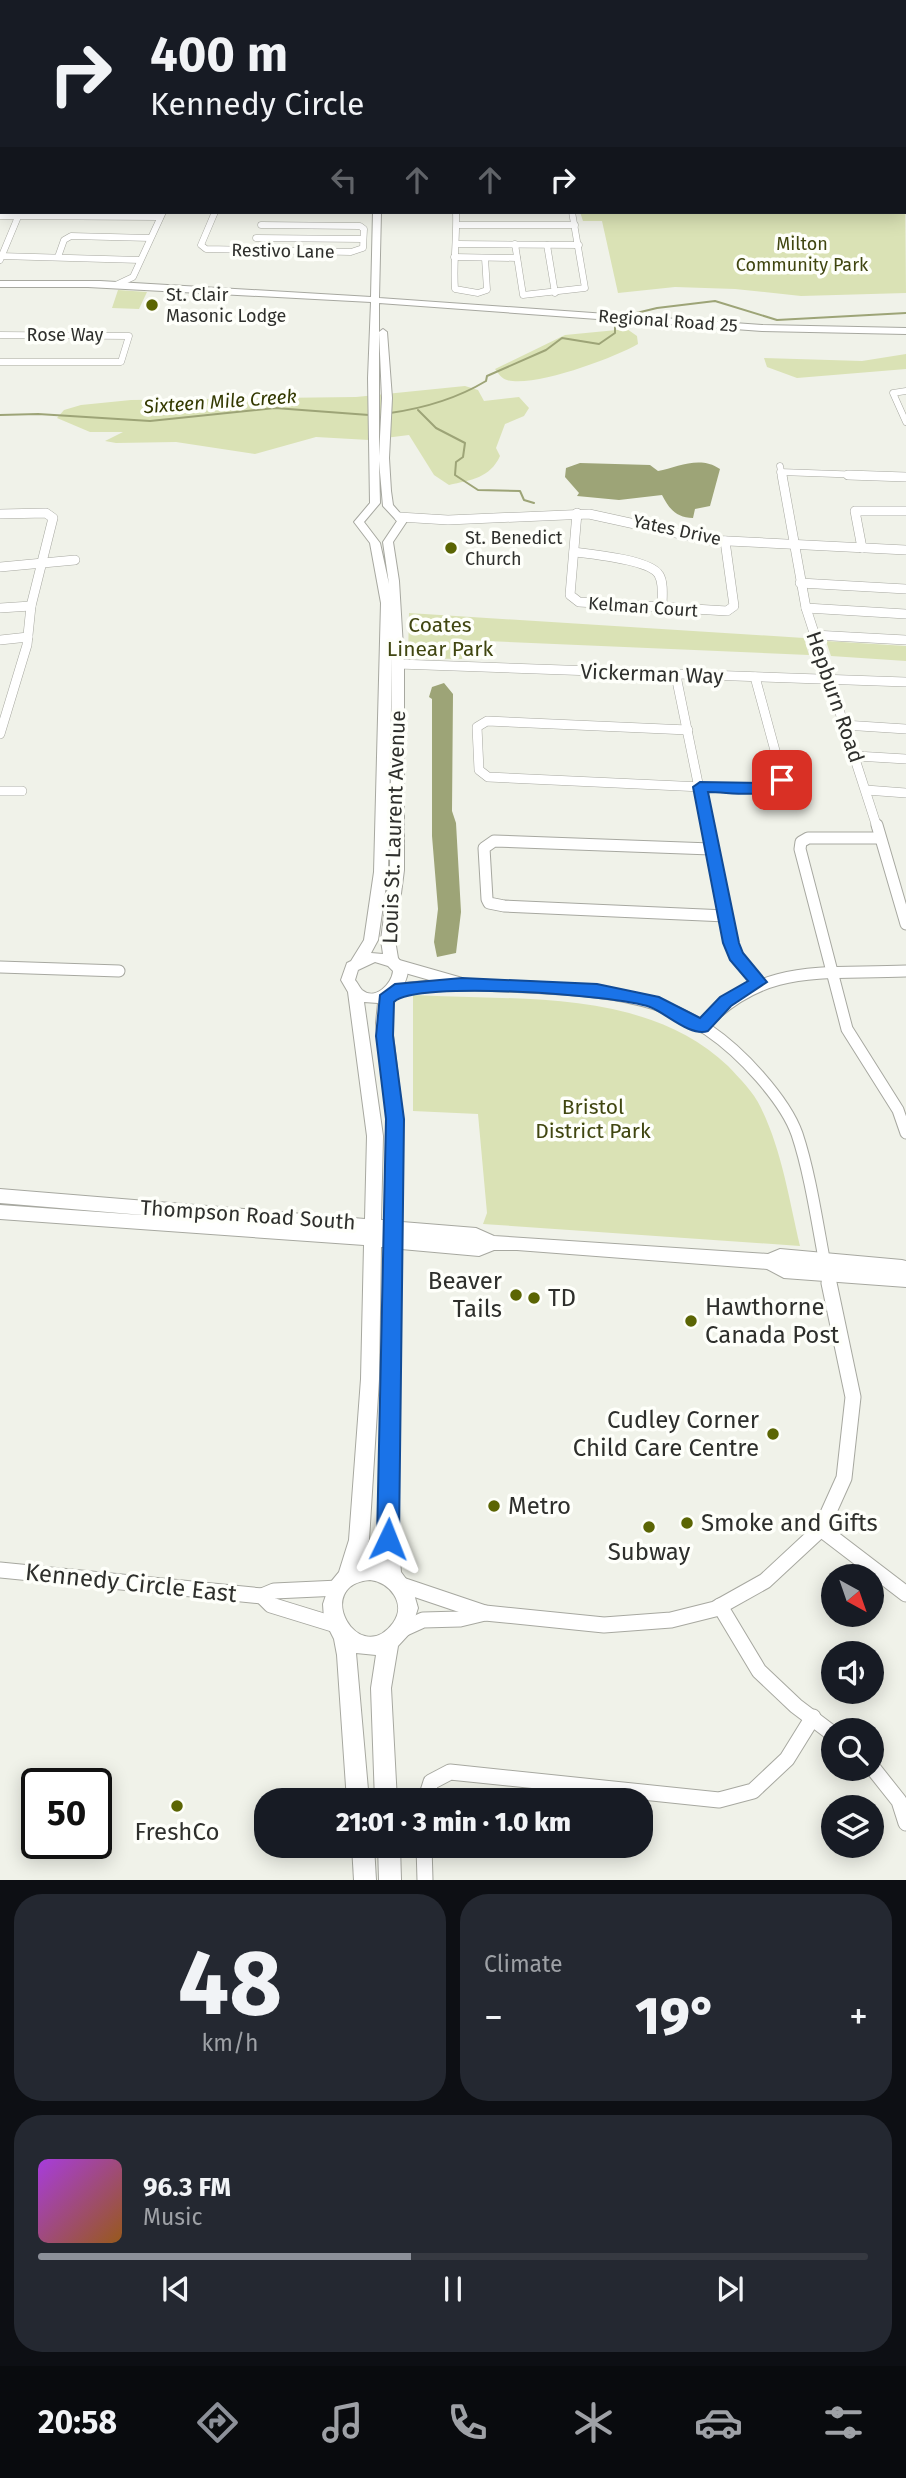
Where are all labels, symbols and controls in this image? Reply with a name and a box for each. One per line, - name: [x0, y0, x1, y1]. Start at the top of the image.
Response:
- text: 400 m: [150, 25, 288, 84]
- icon: right: [35, 28, 126, 119]
- text: Kennedy Circle: [150, 85, 364, 123]
- icon: left: [325, 161, 363, 199]
- icon: ahead: [398, 161, 436, 199]
- icon: ahead: [471, 161, 509, 199]
- icon: right: [544, 161, 582, 199]
- park label: Milton Community Park: [736, 233, 869, 276]
- street label: Restivo Lane: [231, 239, 335, 263]
- place label: St. Clair Masonic Lodge: [166, 284, 286, 327]
- marker: St. Clair Masonic Lodge: [144, 297, 160, 313]
- street label: Regional Road 25: [598, 305, 738, 337]
- street label: Rose Way: [27, 324, 104, 346]
- water label: Sixteen Mile Creek: [142, 385, 297, 418]
- street label: Yates Drive: [631, 510, 723, 550]
- place label: St. Benedict Church: [465, 527, 563, 570]
- marker: St. Benedict Church: [443, 540, 459, 556]
- street label: Kelman Court: [587, 592, 699, 622]
- park label: Coates Linear Park: [387, 612, 493, 662]
- street label: Hepburn Road: [800, 628, 870, 766]
- street label: Vickerman Way: [580, 659, 725, 690]
- street label: Louis St. Laurent Avenue: [377, 710, 411, 944]
- pin: [752, 750, 812, 810]
- icon: arrive: [763, 761, 801, 799]
- park label: Bristol District Park: [535, 1094, 651, 1144]
- street label: Thompson Road South: [140, 1195, 356, 1235]
- place label: Beaver Tails: [428, 1267, 503, 1323]
- place label: TD: [548, 1284, 576, 1312]
- marker: Beaver Tails: [508, 1287, 524, 1303]
- marker: TD: [526, 1290, 542, 1306]
- place label: Hawthorne Canada Post: [705, 1293, 840, 1349]
- marker: Hawthorne Canada Post: [683, 1313, 699, 1329]
- place label: Cudley Corner Child Care Centre: [573, 1406, 760, 1462]
- marker: Cudley Corner Child Care Centre: [765, 1426, 781, 1442]
- place label: Metro: [508, 1492, 571, 1520]
- marker: Metro: [486, 1498, 502, 1514]
- position arrow: [351, 1502, 425, 1576]
- place label: Smoke and Gifts: [701, 1509, 878, 1537]
- marker: Smoke and Gifts: [679, 1515, 695, 1531]
- marker: Subway: [641, 1519, 657, 1535]
- place label: Subway: [608, 1538, 691, 1566]
- street label: Kennedy Circle East: [24, 1558, 238, 1608]
- north arrow: [821, 1564, 884, 1628]
- map controls: [821, 1564, 884, 1858]
- button: sound: [821, 1641, 884, 1704]
- button: search: [821, 1718, 884, 1781]
- speed limit sign: 50: [21, 1768, 112, 1859]
- button: layers: [821, 1795, 884, 1858]
- marker: FreshCo: [169, 1798, 185, 1814]
- text: 21:01 · 3 min · 1.0 km: [336, 1807, 571, 1838]
- place label: FreshCo: [135, 1818, 219, 1846]
- text: 48: [178, 1929, 282, 2038]
- text: Climate: [484, 1950, 563, 1978]
- text: 19°: [635, 1985, 717, 2048]
- text: −: [484, 1994, 503, 2040]
- text: +: [849, 1994, 868, 2040]
- text: km/h: [202, 2029, 258, 2057]
- text: 96.3 FM: [143, 2172, 231, 2203]
- text: Music: [143, 2203, 203, 2231]
- icon: previous: [157, 2270, 195, 2308]
- icon: pause: [434, 2270, 472, 2308]
- icon: next: [711, 2270, 749, 2308]
- icon: directions: [193, 2398, 242, 2447]
- icon: music: [318, 2398, 367, 2447]
- icon: phone: [443, 2398, 492, 2447]
- icon: climate: [569, 2398, 618, 2447]
- icon: car: [694, 2398, 743, 2447]
- icon: filters: [819, 2398, 868, 2447]
- text: 20:58: [38, 2403, 117, 2441]

